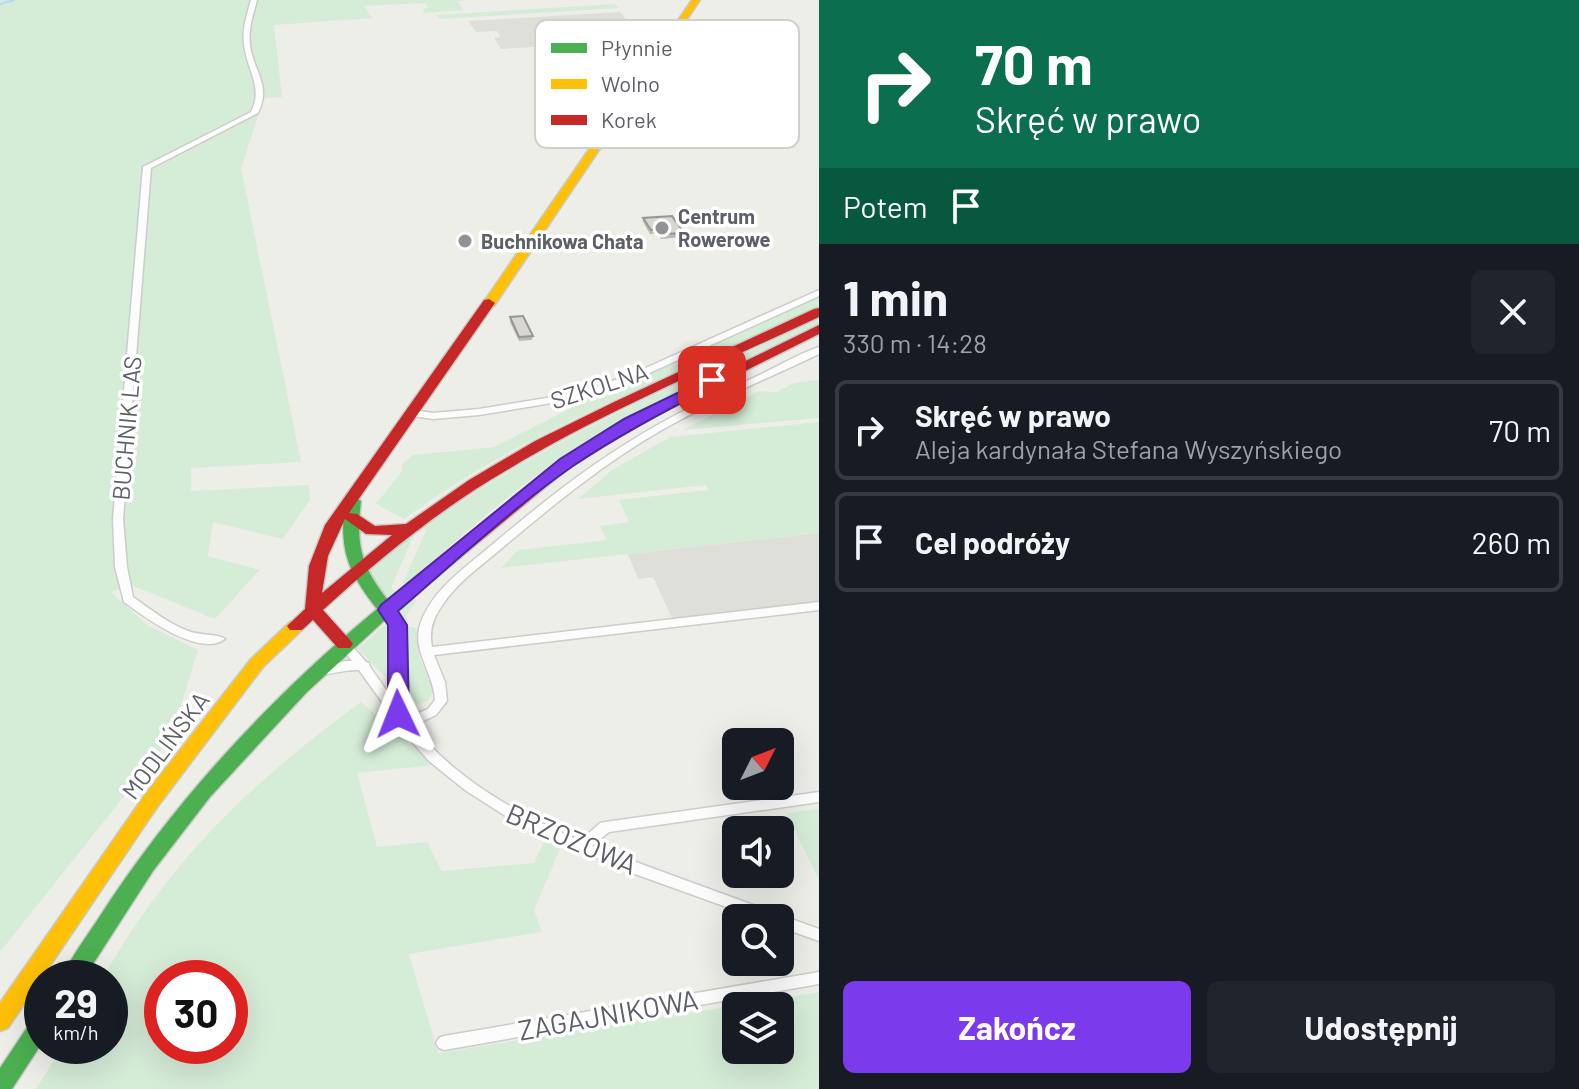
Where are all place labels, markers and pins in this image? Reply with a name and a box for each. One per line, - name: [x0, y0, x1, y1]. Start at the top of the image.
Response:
- place label: Centrum Rowerowe: [678, 204, 771, 251]
- marker: Centrum Rowerowe: [653, 219, 671, 237]
- place label: Buchnikowa Chata: [481, 229, 644, 253]
- marker: Buchnikowa Chata: [456, 232, 474, 250]
- pin: [678, 346, 746, 414]

